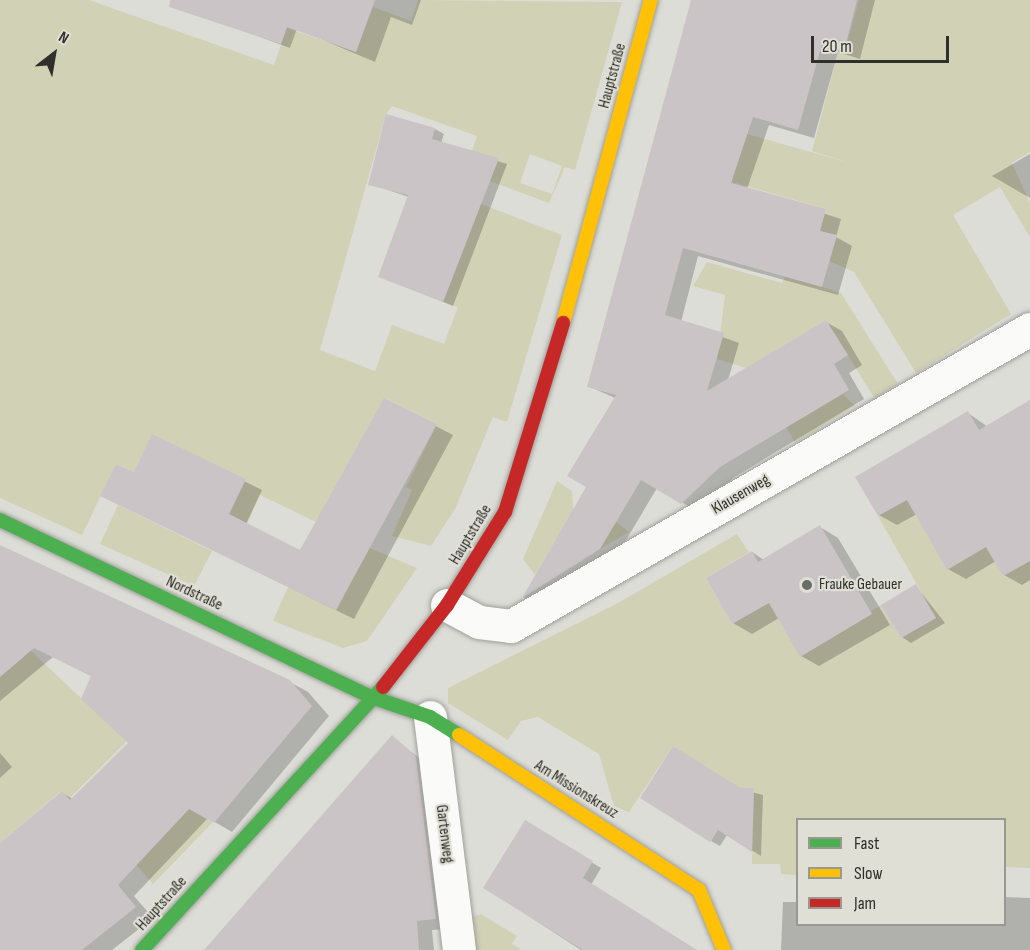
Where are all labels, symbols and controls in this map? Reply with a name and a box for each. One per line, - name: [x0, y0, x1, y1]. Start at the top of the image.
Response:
- north arrow: [24, 24, 84, 84]
- scale bar: [814, 24, 952, 62]
- text: N: [55, 28, 72, 48]
- text: 20 m: [822, 36, 852, 57]
- street label: Hauptstraße: [595, 41, 631, 111]
- street label: Klausenweg: [709, 471, 773, 519]
- street label: Hauptstraße: [446, 501, 496, 569]
- street label: Nordstraße: [163, 573, 225, 615]
- place label: Frauke Gebauer: [819, 575, 902, 595]
- marker: Frauke Gebauer: [800, 578, 814, 592]
- street label: Am Missionskreuz: [531, 757, 621, 823]
- street label: Gartenweg: [431, 804, 457, 864]
- legend: [796, 818, 1006, 926]
- text: Fast: [854, 833, 879, 854]
- text: Slow: [854, 863, 883, 884]
- street label: Hauptstraße: [133, 873, 191, 935]
- text: Jam: [854, 893, 876, 914]

